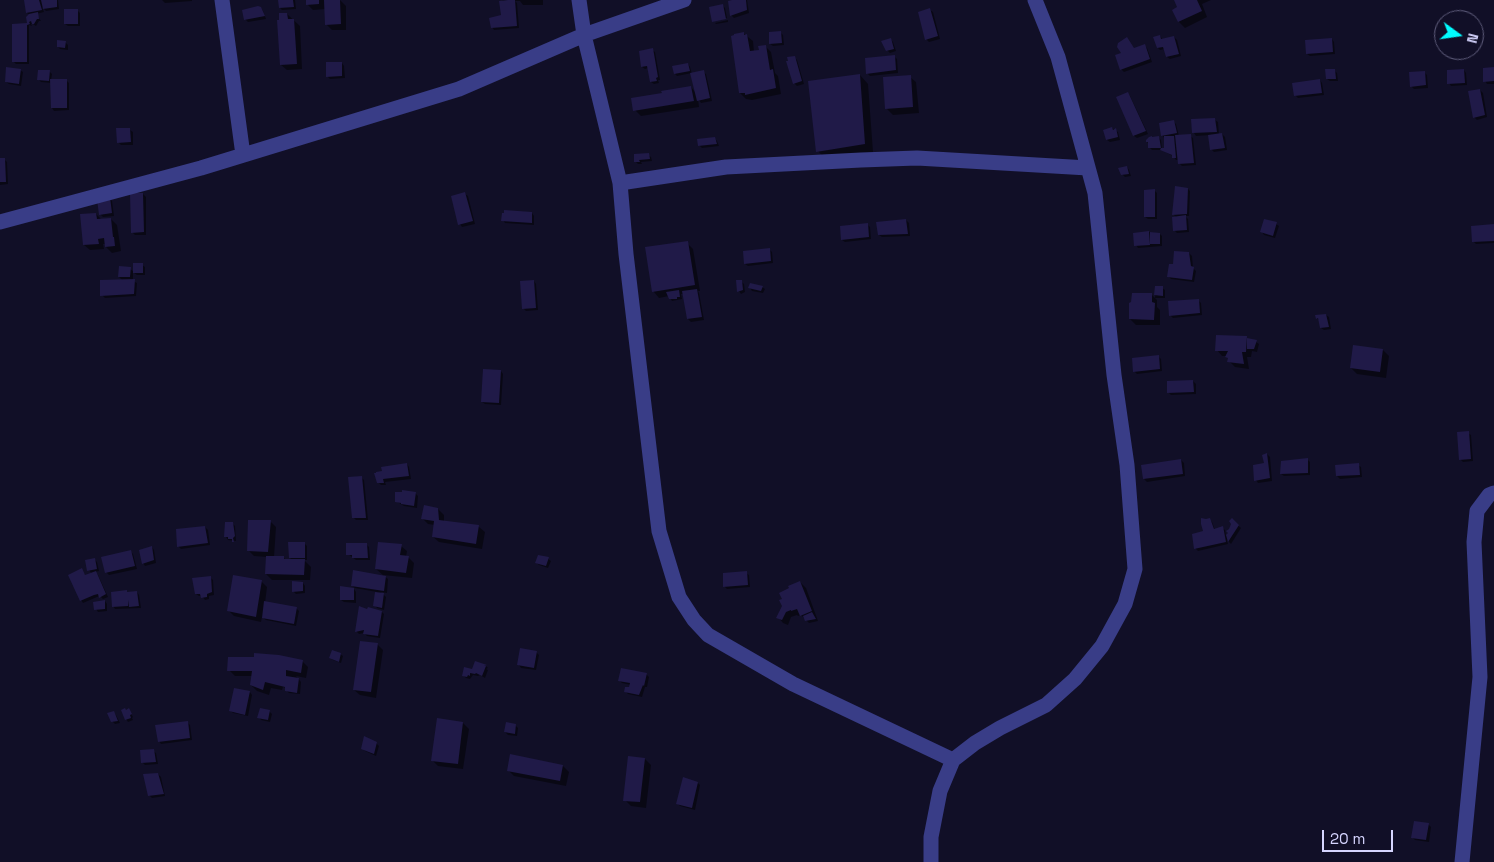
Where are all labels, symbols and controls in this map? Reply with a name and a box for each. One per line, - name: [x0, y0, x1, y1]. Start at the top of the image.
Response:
- north arrow: [1434, 10, 1484, 60]
- text: N: [1463, 32, 1482, 45]
- scale bar: [1324, 820, 1395, 852]
- text: 20 m: [1330, 829, 1365, 848]

